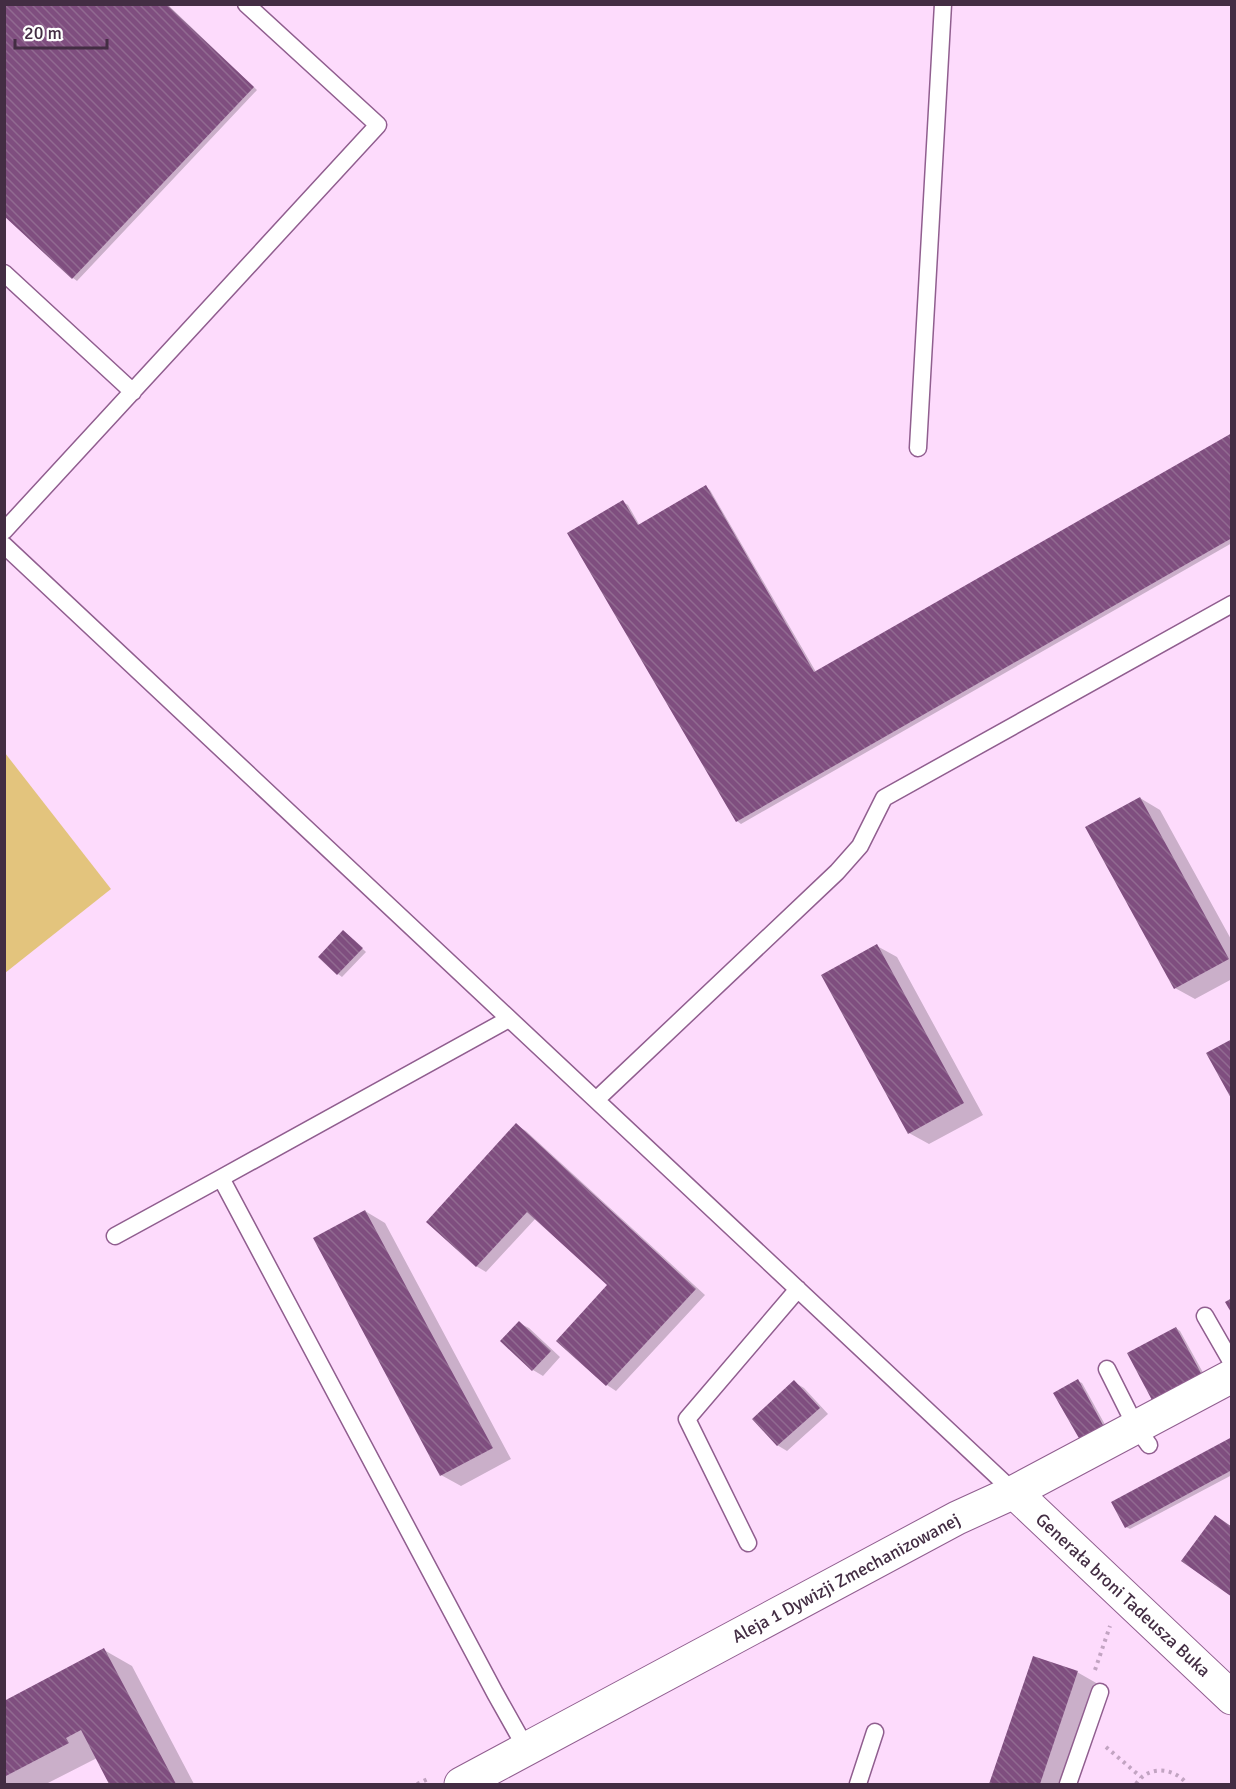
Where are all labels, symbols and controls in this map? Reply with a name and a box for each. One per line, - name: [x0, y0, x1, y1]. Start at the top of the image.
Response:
- scale bar: [15, 12, 106, 50]
- text: 20 m: [24, 22, 62, 44]
- street label: Aleja 1 Dywizji Zmechanizowanej: [728, 1508, 964, 1648]
- street label: Generała broni Tadeusza Buka: [1031, 1508, 1215, 1682]

